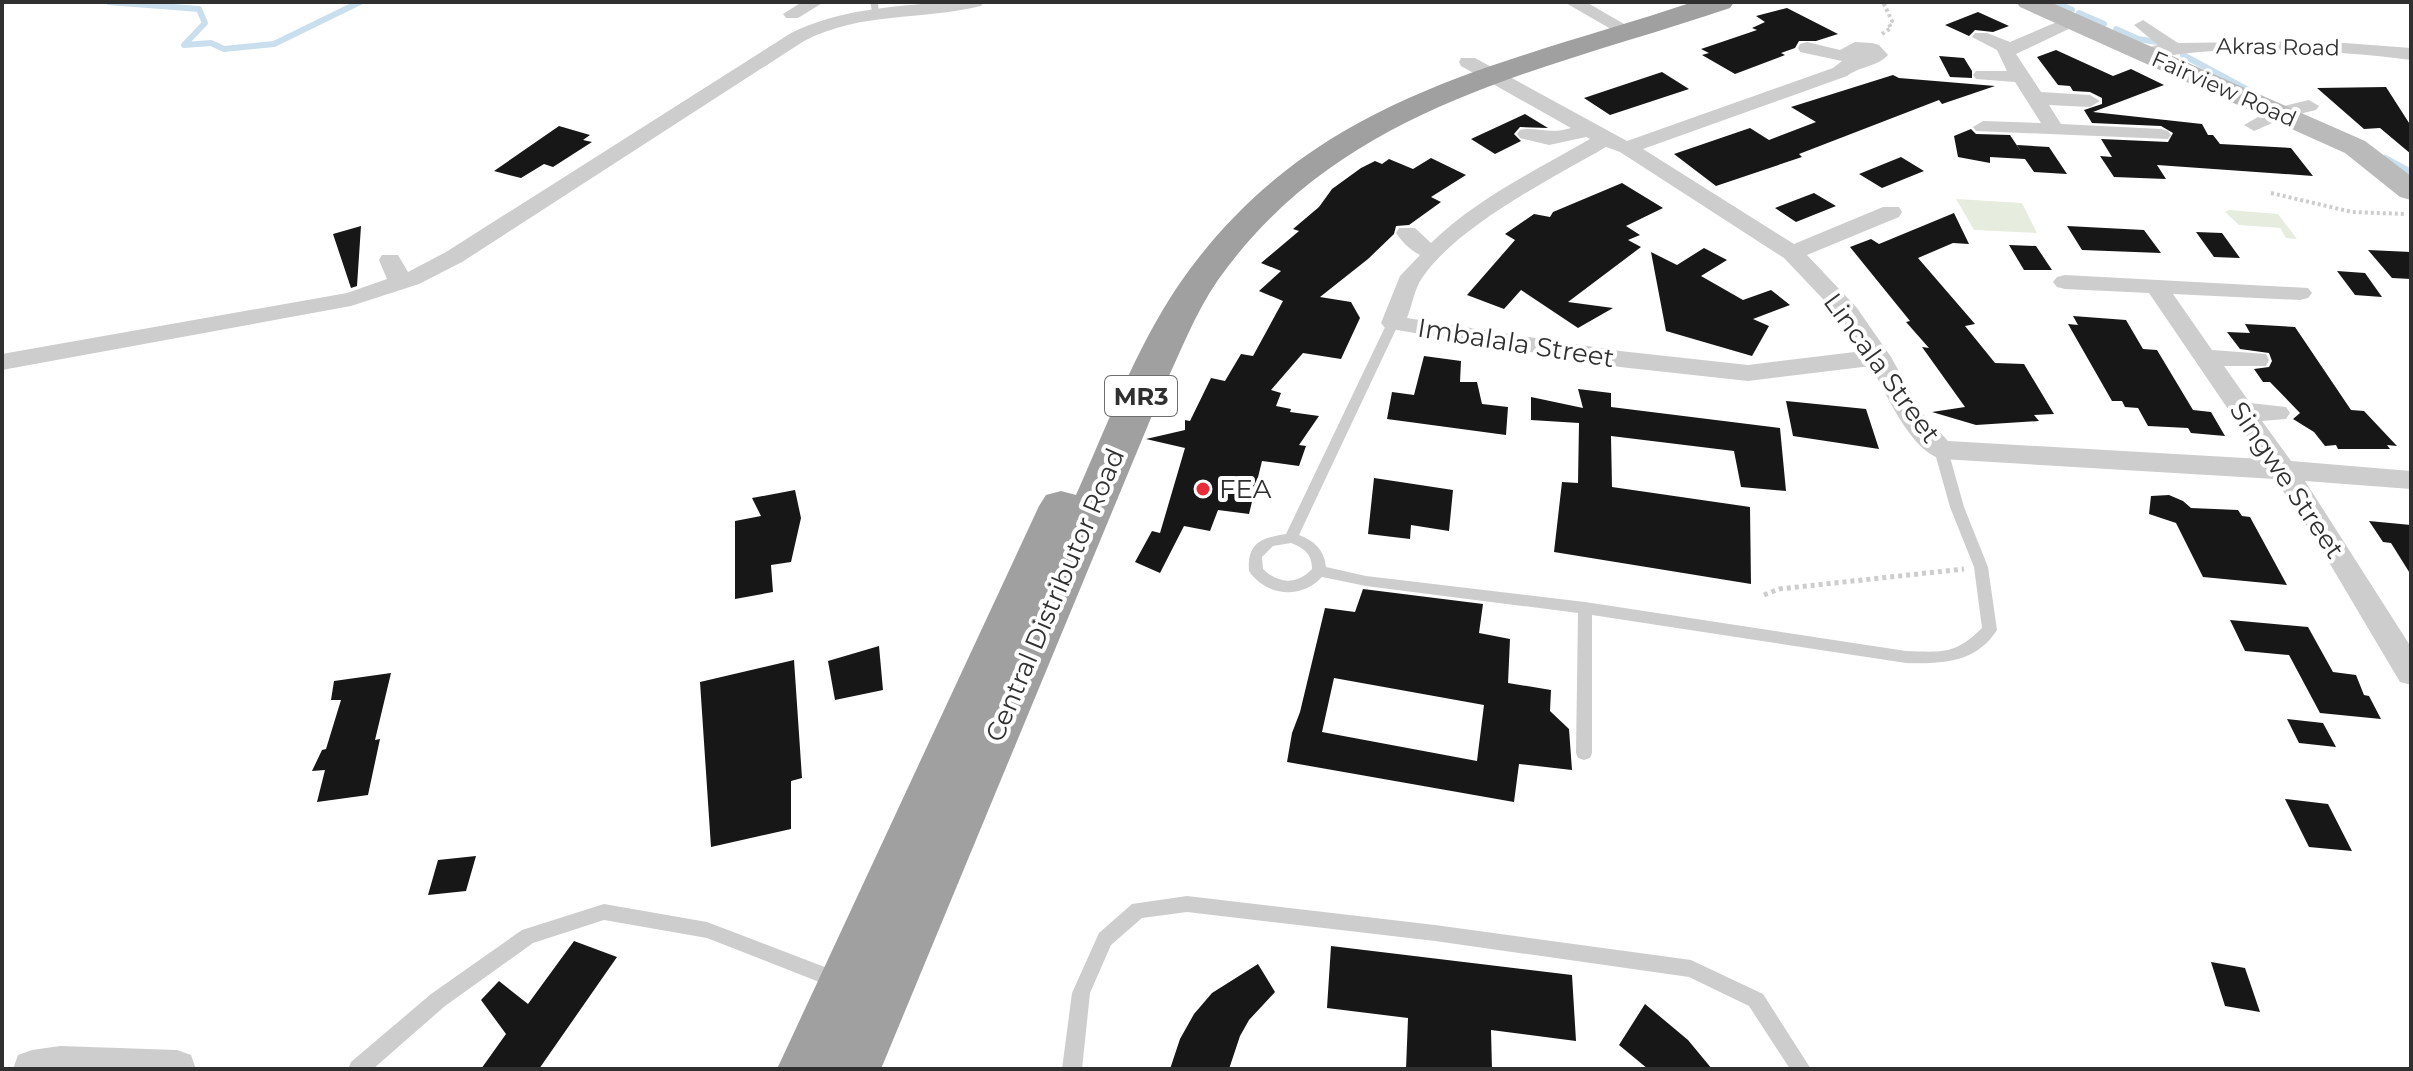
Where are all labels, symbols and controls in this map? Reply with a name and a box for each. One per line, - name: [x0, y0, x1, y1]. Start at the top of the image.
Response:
- street label: Akras Road: [2216, 32, 2340, 62]
- street label: Fairview Road: [2148, 45, 2300, 133]
- street label: Lincala Street: [1817, 287, 1947, 449]
- street label: Imbalala Street: [1416, 312, 1616, 374]
- road number: MR3: [1105, 376, 1177, 416]
- street label: Singwe Street: [2223, 396, 2351, 564]
- street label: Central Distributor Road: [979, 443, 1131, 747]
- place label: FEA: [1219, 473, 1272, 505]
- marker: FEA: [1194, 480, 1212, 498]

